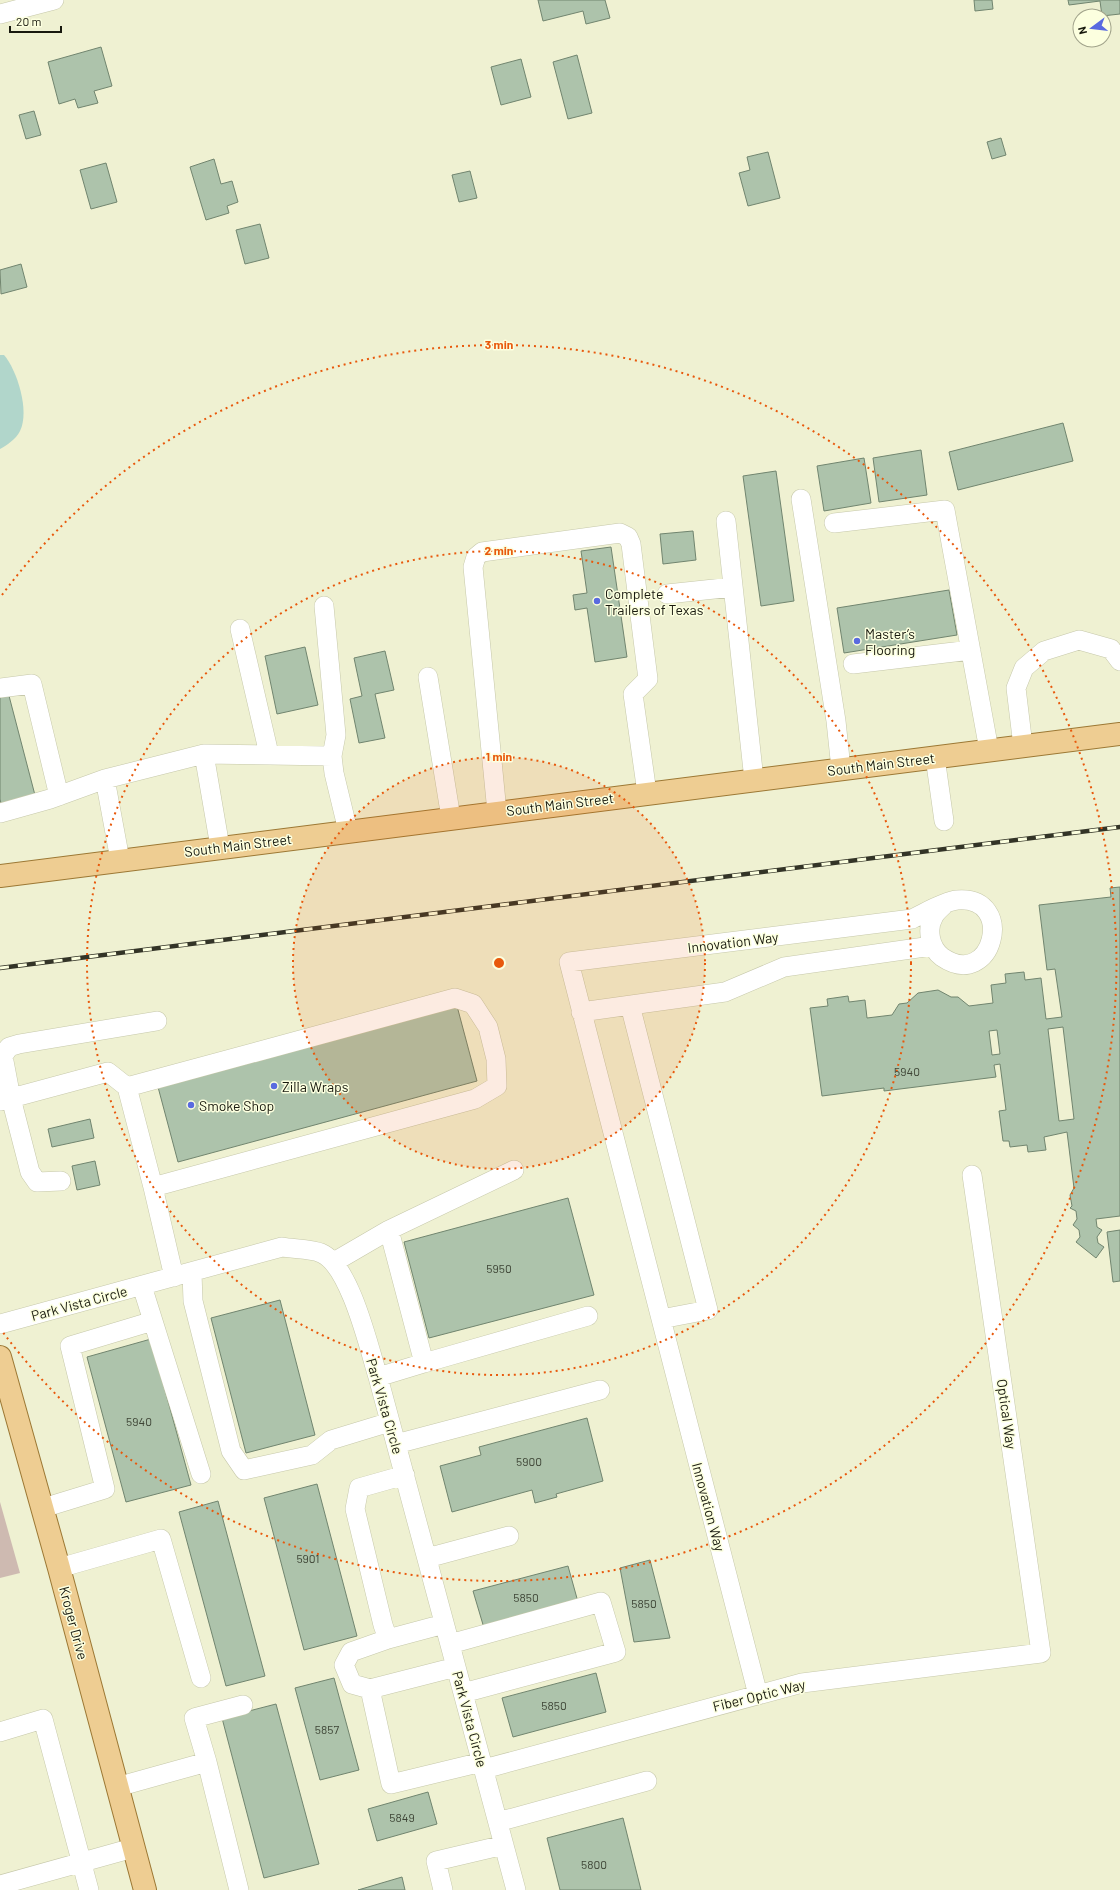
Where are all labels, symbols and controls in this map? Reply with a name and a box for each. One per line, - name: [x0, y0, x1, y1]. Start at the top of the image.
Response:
- scale bar: [10, 8, 61, 34]
- north arrow: [1072, 8, 1112, 48]
- text: 20 m: [16, 14, 42, 28]
- text: N: [1075, 25, 1089, 36]
- text: 3 min: [485, 337, 513, 351]
- text: 2 min: [485, 543, 513, 557]
- place label: Complete Trailers of Texas: [605, 585, 704, 618]
- marker: Complete Trailers of Texas: [592, 596, 602, 606]
- place label: Master’s Flooring: [865, 625, 915, 658]
- marker: Master’s Flooring: [852, 636, 862, 646]
- text: 1 min: [486, 749, 512, 763]
- street label: South Main Street: [826, 749, 936, 779]
- street label: South Main Street: [505, 789, 615, 819]
- street label: South Main Street: [183, 830, 293, 860]
- street label: Innovation Way: [687, 928, 780, 956]
- centre of rings: [492, 956, 506, 970]
- house number: 5940: [894, 1064, 920, 1078]
- place label: Zilla Wraps: [282, 1078, 349, 1095]
- marker: Zilla Wraps: [269, 1081, 279, 1091]
- place label: Smoke Shop: [199, 1097, 274, 1114]
- marker: Smoke Shop: [186, 1100, 196, 1110]
- house number: 5950: [486, 1261, 512, 1275]
- street label: Park Vista Circle: [29, 1282, 129, 1324]
- street label: Park Vista Circle: [363, 1356, 407, 1456]
- street label: Optical Way: [994, 1378, 1020, 1451]
- house number: 5940: [126, 1414, 152, 1428]
- house number: 5900: [516, 1454, 542, 1468]
- street label: Innovation Way: [689, 1461, 729, 1554]
- house number: 5901: [296, 1551, 320, 1565]
- street label: Kroger Drive: [56, 1584, 92, 1662]
- house number: 5850: [513, 1590, 539, 1604]
- house number: 5850: [631, 1596, 657, 1610]
- street label: Park Vista Circle: [449, 1669, 491, 1769]
- street label: Fiber Optic Way: [711, 1675, 808, 1715]
- house number: 5850: [541, 1698, 567, 1712]
- house number: 5857: [315, 1722, 339, 1736]
- house number: 5849: [389, 1810, 415, 1824]
- house number: 5800: [581, 1857, 607, 1871]

